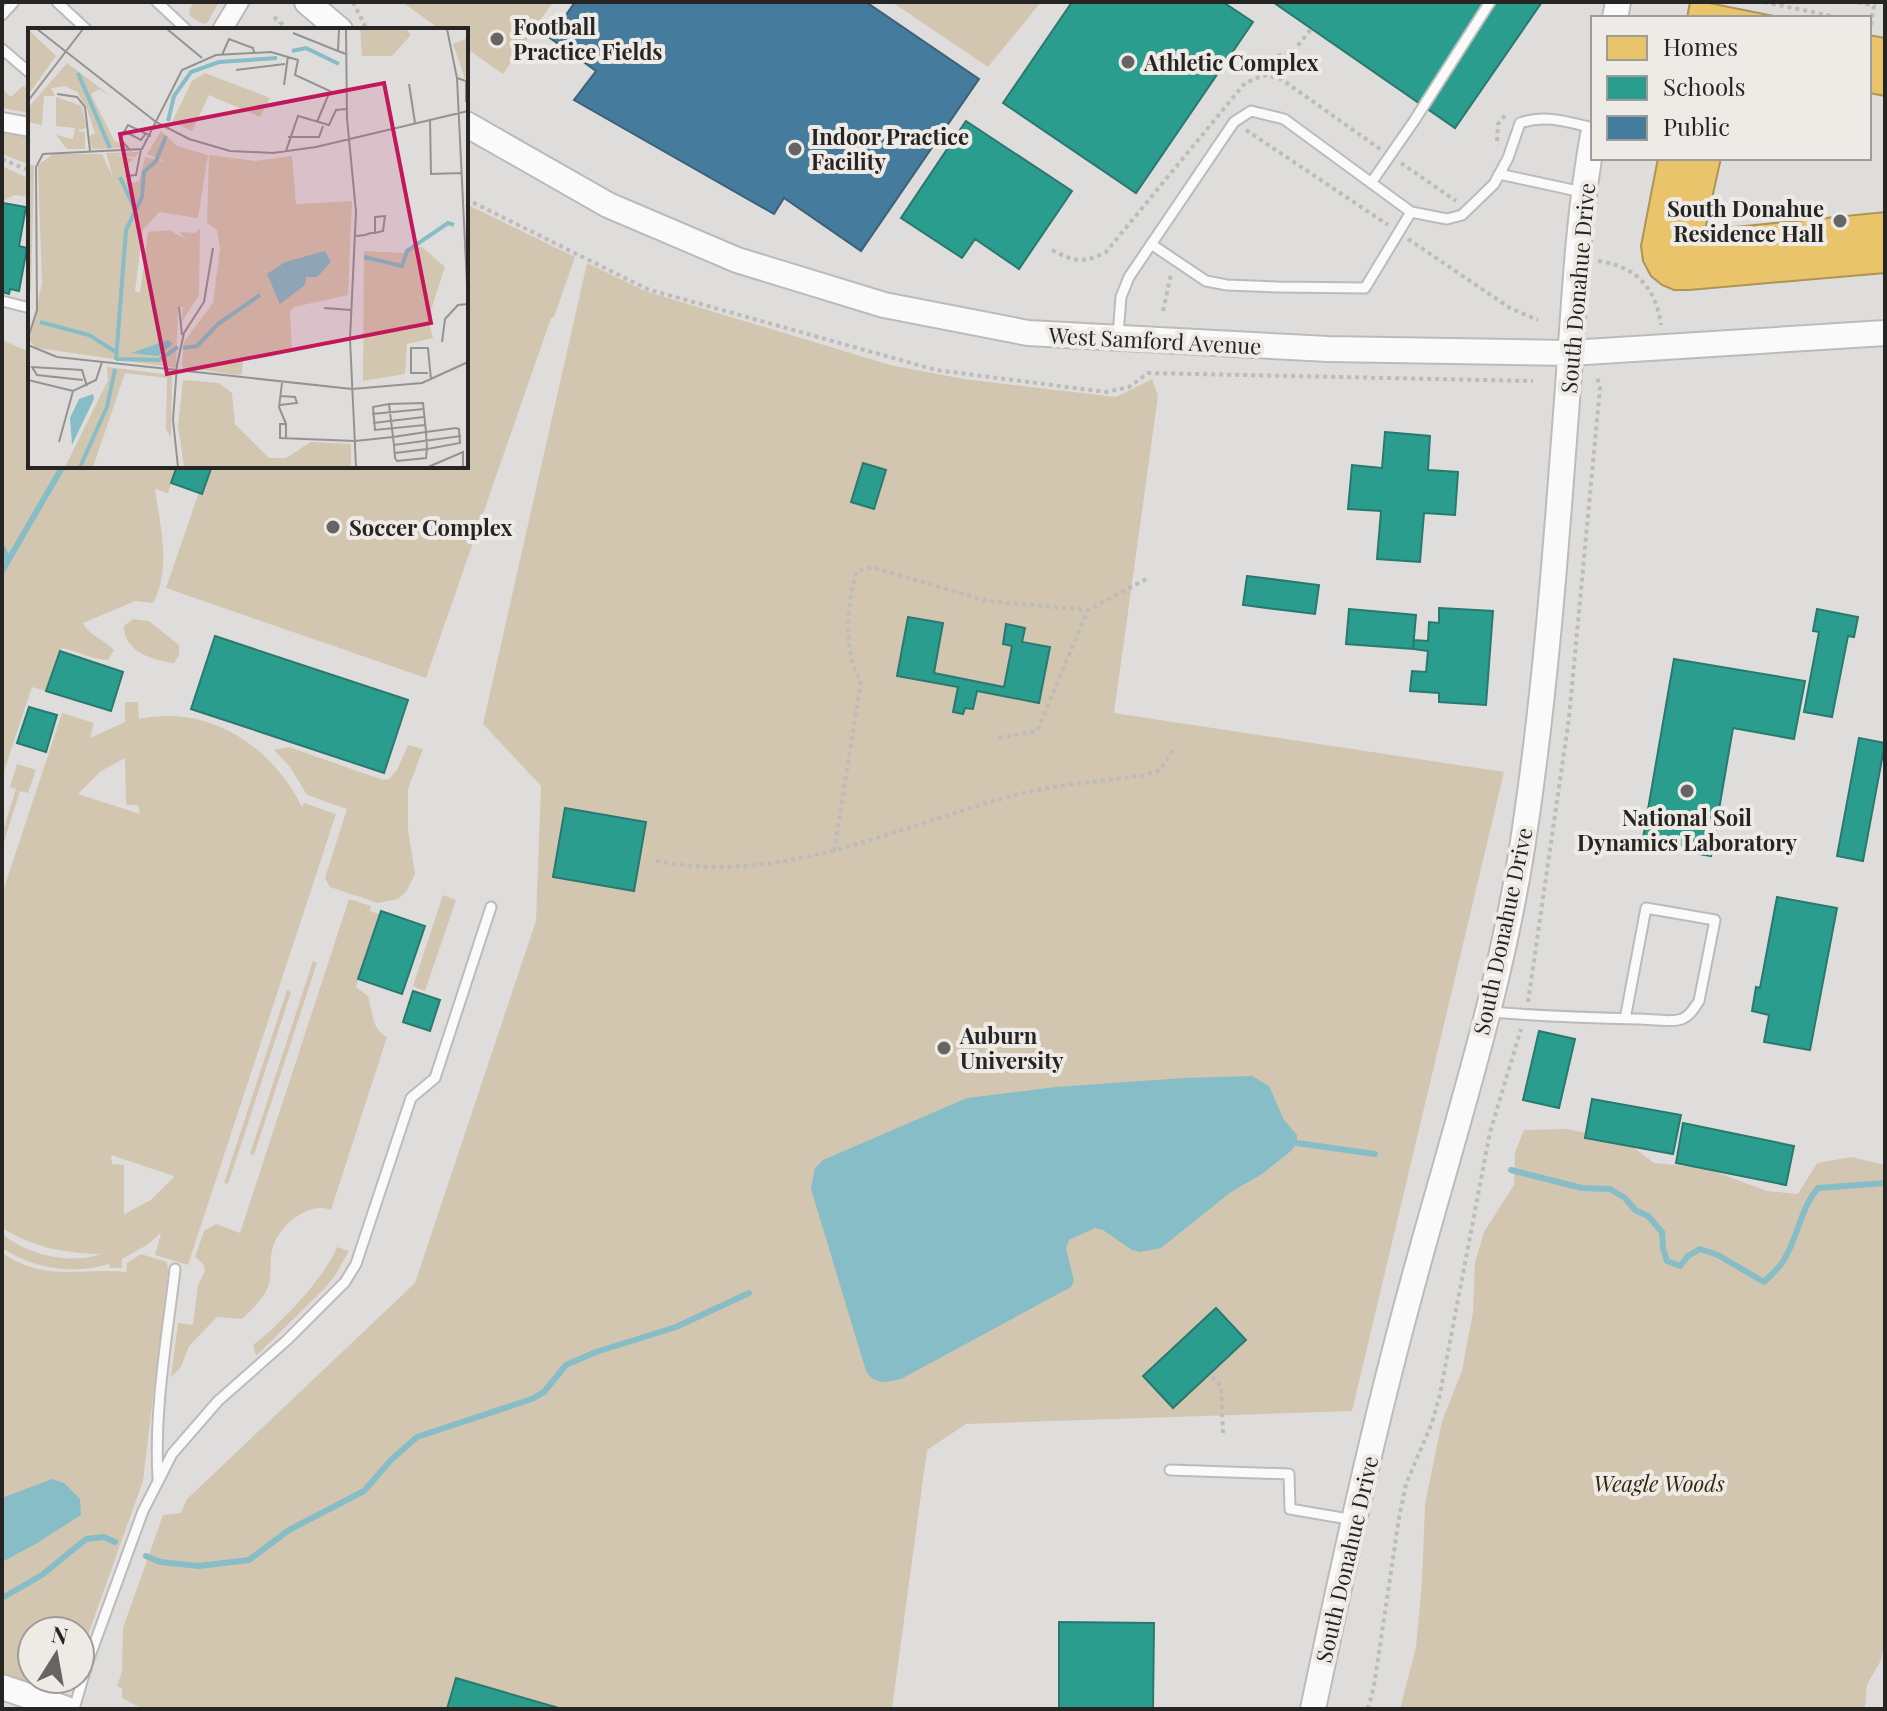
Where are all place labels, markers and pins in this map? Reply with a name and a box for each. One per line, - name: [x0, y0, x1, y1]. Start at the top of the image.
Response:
- place label: Football Practice Fields: [513, 11, 662, 66]
- marker: Football Practice Fields: [488, 30, 506, 48]
- place label: Athletic Complex: [1143, 47, 1319, 77]
- marker: Athletic Complex: [1119, 53, 1137, 71]
- place label: Indoor Practice Facility: [811, 121, 969, 176]
- marker: Indoor Practice Facility: [786, 140, 804, 158]
- place label: South Donahue Residence Hall: [1667, 193, 1824, 248]
- marker: South Donahue Residence Hall: [1831, 212, 1849, 230]
- place label: Soccer Complex: [349, 512, 512, 542]
- marker: Soccer Complex: [324, 518, 342, 536]
- marker: National Soil Dynamics Laboratory: [1678, 782, 1696, 800]
- place label: National Soil Dynamics Laboratory: [1577, 802, 1798, 857]
- place label: Auburn University: [959, 1020, 1064, 1075]
- marker: Auburn University: [935, 1039, 953, 1057]

